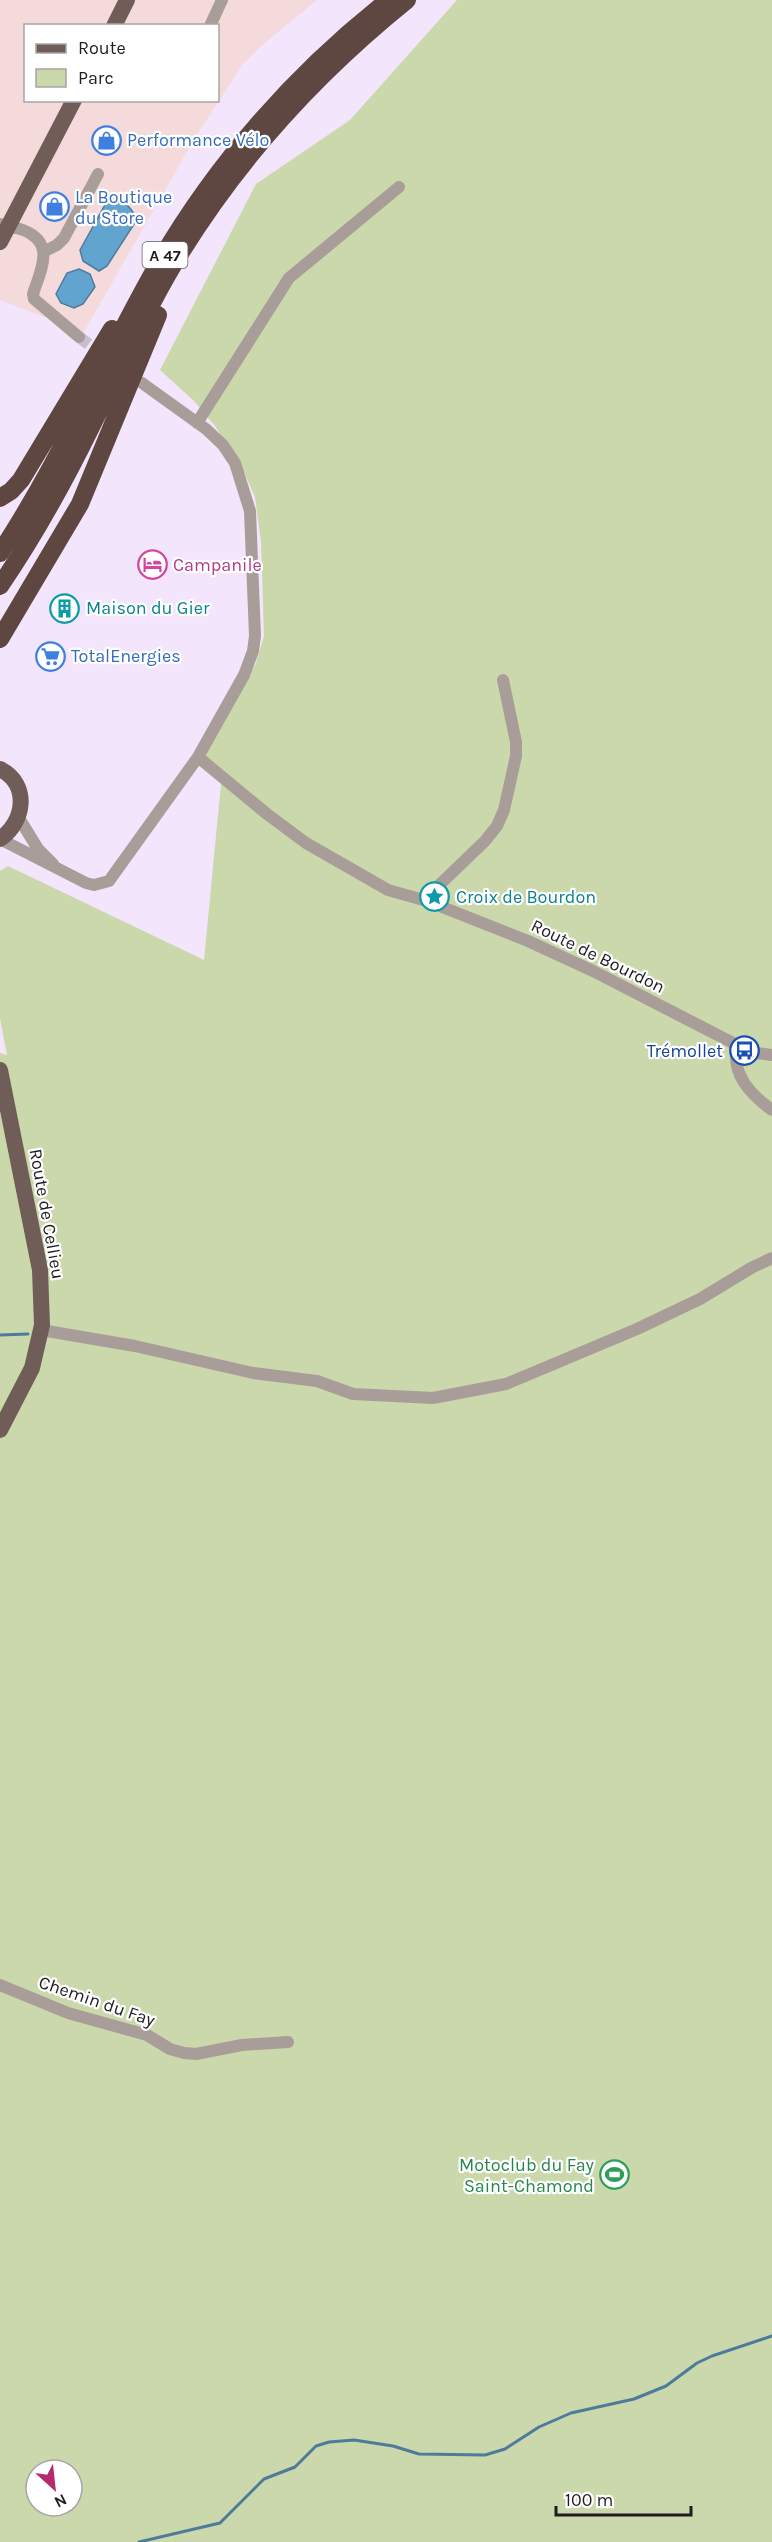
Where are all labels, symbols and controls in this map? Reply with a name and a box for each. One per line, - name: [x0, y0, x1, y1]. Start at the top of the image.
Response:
- legend: [24, 24, 219, 102]
- text: Route: [78, 37, 126, 59]
- text: Parc: [78, 67, 114, 89]
- shop icon: Performance Vélo: [90, 124, 122, 156]
- place label: Performance Vélo: [127, 129, 269, 151]
- place label: La Boutique du Store: [75, 186, 172, 229]
- shop icon: La Boutique du Store: [38, 191, 70, 223]
- road number: A 47: [142, 242, 188, 268]
- hotel icon: Campanile: [136, 549, 168, 581]
- place label: Campanile: [173, 554, 262, 576]
- building icon: Maison du Gier: [49, 592, 81, 624]
- place label: Maison du Gier: [86, 597, 210, 619]
- supermarket icon: TotalEnergies: [34, 640, 66, 672]
- place label: TotalEnergies: [71, 645, 181, 667]
- place icon: Croix de Bourdon: [419, 881, 451, 913]
- place label: Croix de Bourdon: [456, 886, 596, 908]
- street label: Route de Bourdon: [528, 914, 668, 998]
- bus stop icon: Trémollet: [728, 1035, 760, 1067]
- place label: Trémollet: [647, 1040, 723, 1062]
- street label: Route de Cellieu: [25, 1147, 69, 1281]
- street label: Chemin du Fay: [36, 1971, 159, 2031]
- place label: Motoclub du Fay Saint-Chamond: [459, 2154, 595, 2197]
- sports icon: Motoclub du Fay Saint-Chamond: [599, 2159, 631, 2191]
- north arrow: [24, 2458, 84, 2518]
- scale bar: [556, 2479, 691, 2517]
- text: 100 m: [565, 2489, 613, 2511]
- text: N: [51, 2490, 70, 2512]

